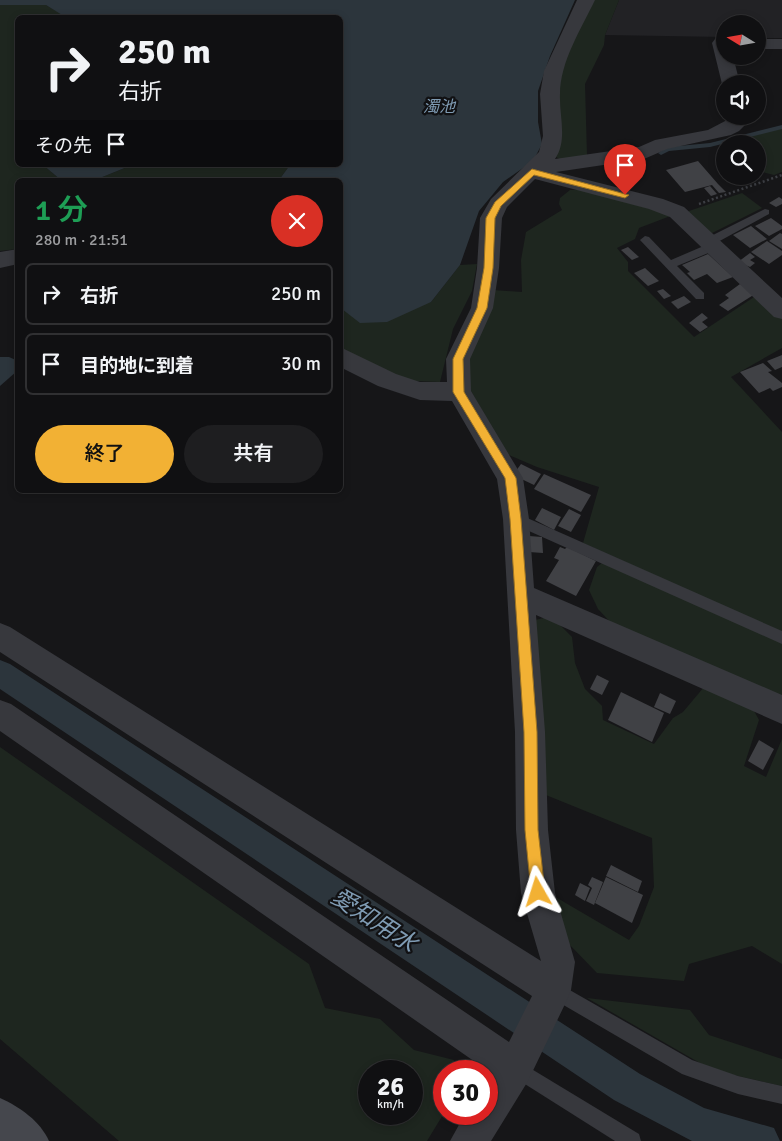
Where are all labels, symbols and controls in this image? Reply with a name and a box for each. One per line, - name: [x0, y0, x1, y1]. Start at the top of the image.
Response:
- north arrow: [716, 15, 766, 65]
- map controls: [716, 15, 766, 185]
- text: 250 m: [118, 30, 211, 73]
- icon: right: [35, 35, 100, 100]
- button: sound: [716, 75, 766, 125]
- text: 右折: [118, 78, 162, 105]
- water label: 濁池: [423, 97, 457, 117]
- icon: arrive: [102, 130, 130, 158]
- text: その先: [35, 134, 92, 158]
- button: search: [716, 135, 766, 185]
- pin: [604, 144, 646, 195]
- icon: arrive: [611, 151, 639, 179]
- text: 1 分: [35, 192, 88, 229]
- button: close: [271, 195, 323, 247]
- text: 280 m · 21:51: [35, 230, 128, 250]
- icon: right: [37, 280, 65, 308]
- text: 250 m: [271, 282, 321, 306]
- text: 右折: [80, 284, 118, 308]
- icon: arrive: [37, 350, 65, 378]
- text: 30 m: [281, 352, 321, 376]
- text: 目的地に到着: [80, 354, 194, 378]
- button: 終了: [35, 425, 174, 483]
- button: 共有: [184, 425, 323, 483]
- position arrow: [511, 865, 563, 917]
- water label: 愛知用水: [326, 881, 425, 960]
- speed limit sign: 30: [433, 1060, 498, 1125]
- text: 26: [377, 1071, 404, 1102]
- text: km/h: [377, 1097, 404, 1112]

